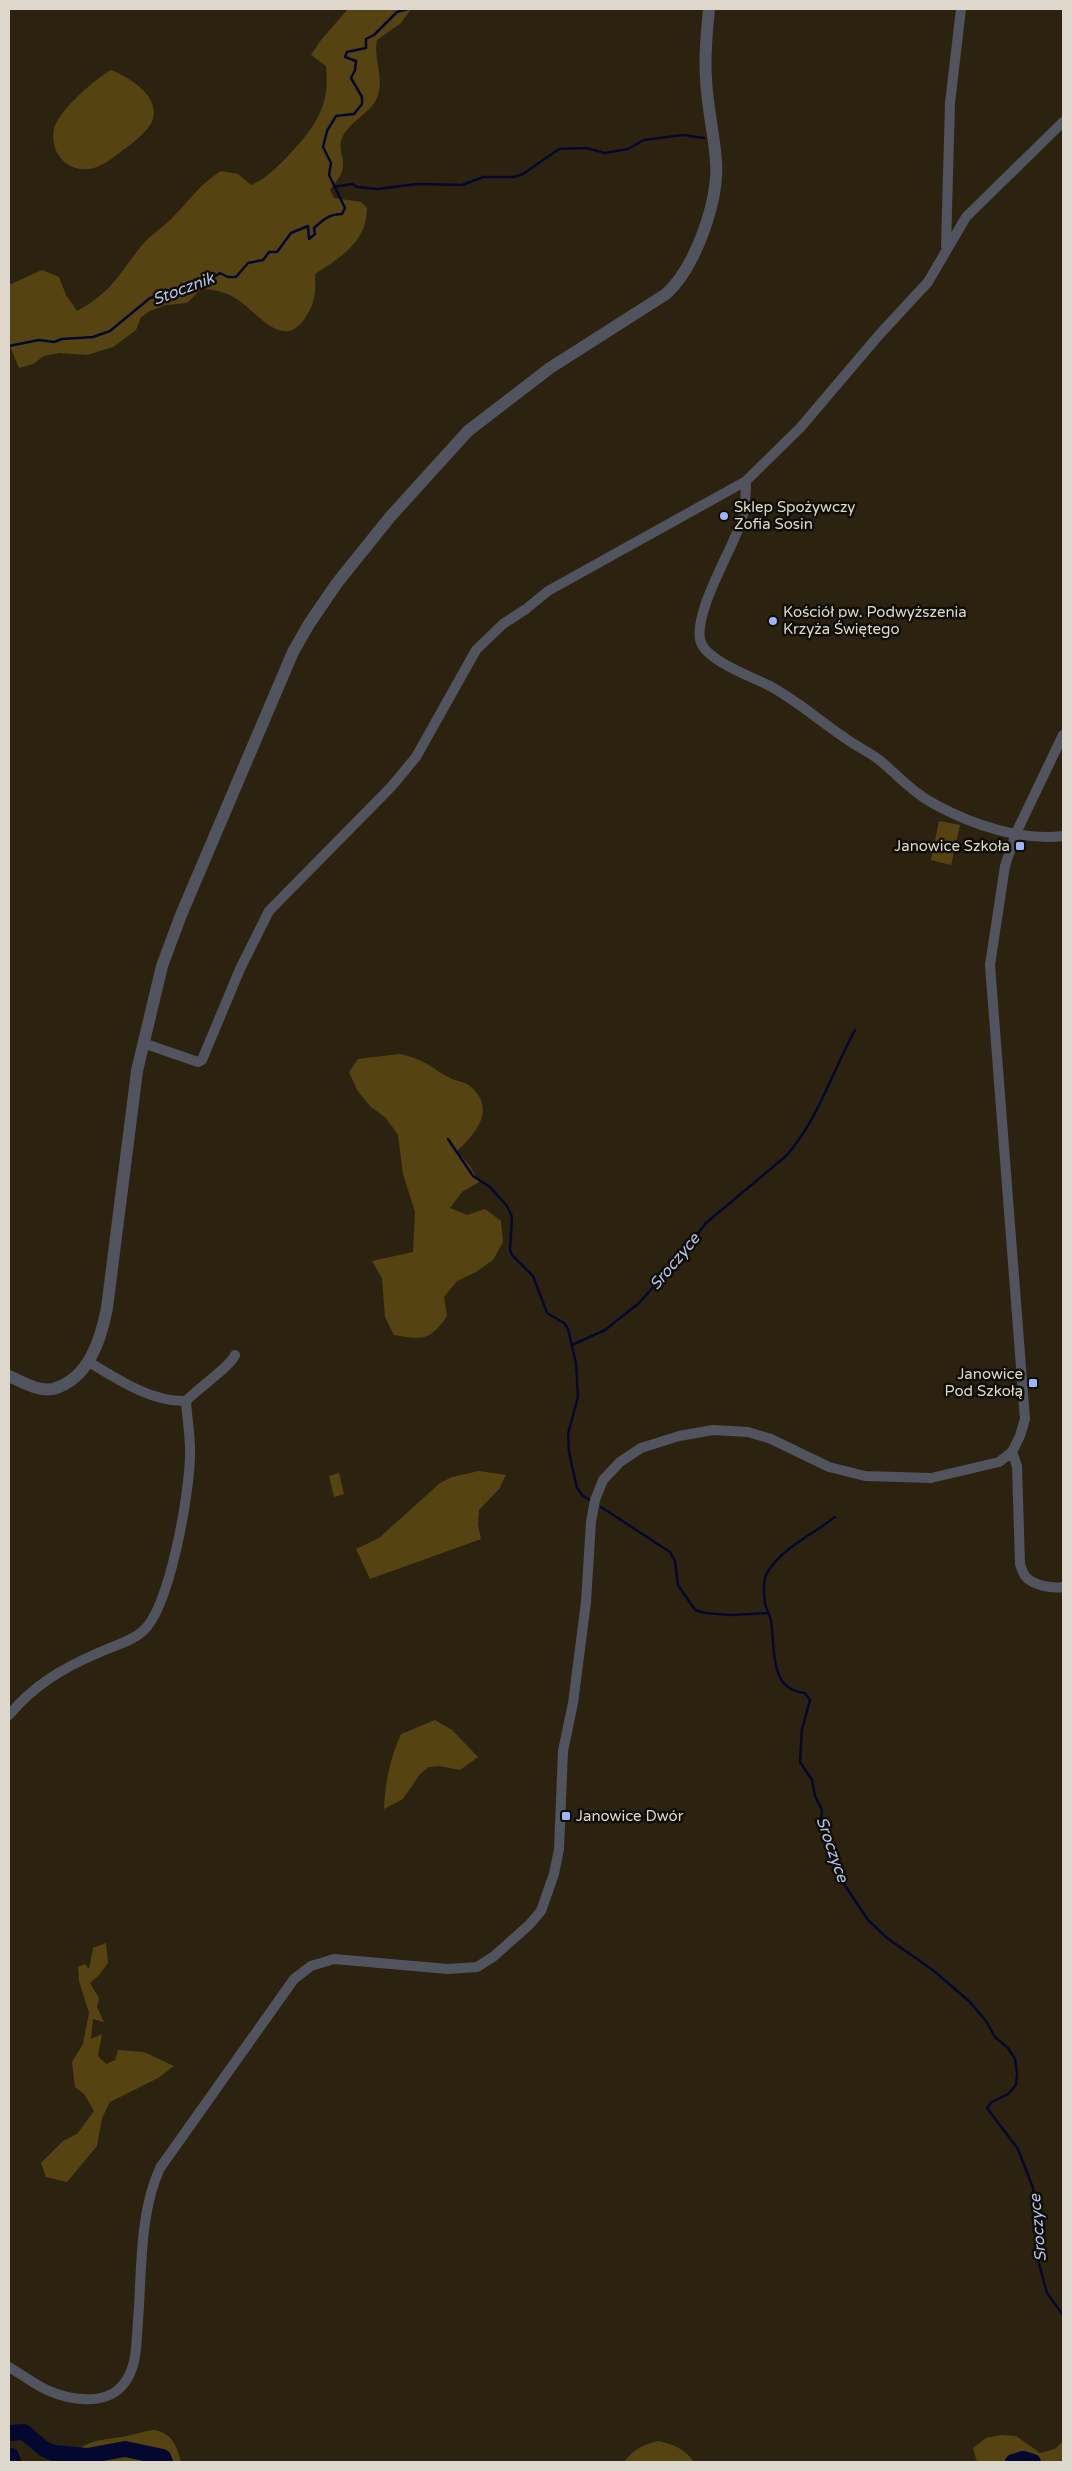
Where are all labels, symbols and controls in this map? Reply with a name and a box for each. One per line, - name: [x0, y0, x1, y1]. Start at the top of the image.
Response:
- water label: Stocznik: [150, 268, 218, 310]
- place label: Sklep Spożywczy Zofia Sosin: [734, 498, 855, 533]
- marker: Sklep Spożywczy Zofia Sosin: [718, 510, 730, 522]
- place label: Kościół pw. Podwyższenia Krzyża Świętego: [783, 603, 967, 638]
- marker: Kościół pw. Podwyższenia Krzyża Świętego: [767, 615, 779, 627]
- place label: Janowice Szkoła: [894, 837, 1010, 855]
- marker: Janowice Szkoła: [1014, 840, 1026, 852]
- water label: Sroczyce: [645, 1229, 705, 1294]
- place label: Janowice Pod Szkołą: [945, 1365, 1023, 1400]
- marker: Janowice Pod Szkołą: [1027, 1377, 1039, 1389]
- place label: Janowice Dwór: [576, 1807, 684, 1825]
- marker: Janowice Dwór: [560, 1810, 572, 1822]
- water label: Sroczyce: [812, 1814, 853, 1886]
- water label: Sroczyce: [1025, 2192, 1051, 2263]

